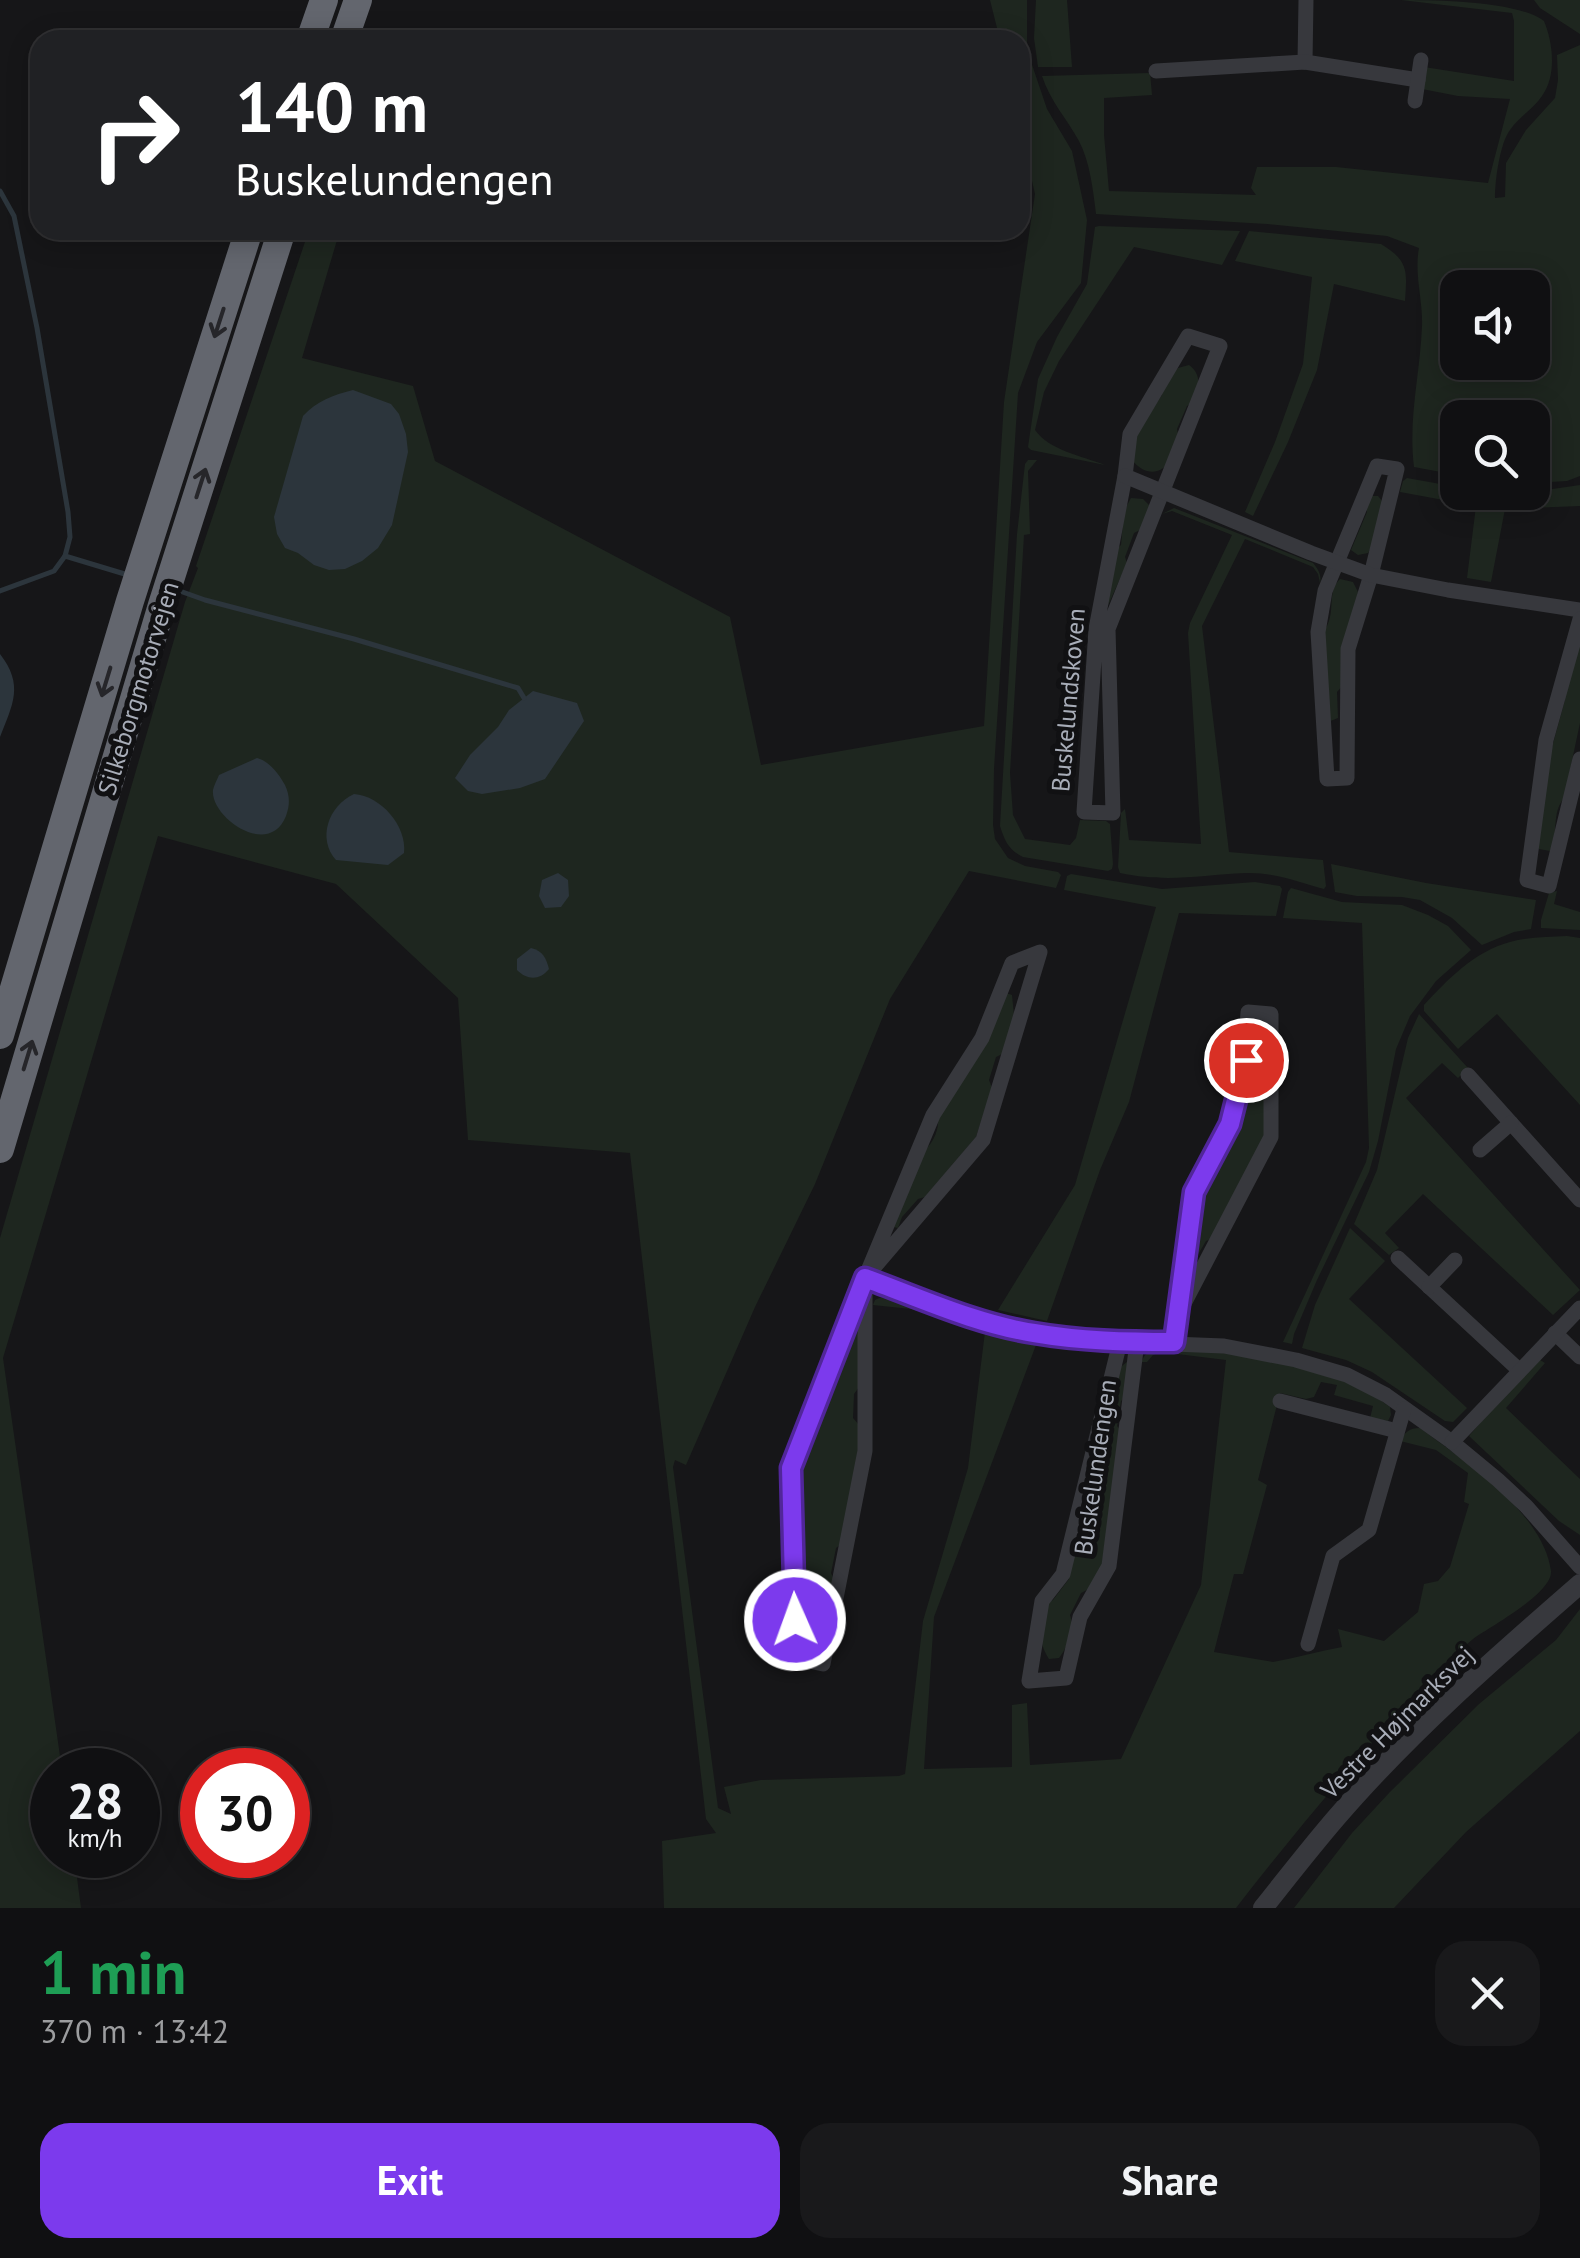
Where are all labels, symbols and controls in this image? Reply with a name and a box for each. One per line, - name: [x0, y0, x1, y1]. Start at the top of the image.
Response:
- text: 140 m: [235, 61, 428, 151]
- icon: right: [70, 70, 200, 200]
- text: Buskelundengen: [235, 149, 554, 207]
- map controls: [1440, 270, 1550, 510]
- button: sound: [1440, 270, 1550, 380]
- one-way arrow: [209, 307, 227, 338]
- button: search: [1440, 400, 1550, 510]
- one-way arrow: [193, 468, 211, 499]
- street label: Silkeborgmotorvejen: [90, 577, 186, 799]
- street label: Buskelundskoven: [1044, 607, 1092, 793]
- one-way arrow: [96, 666, 114, 697]
- pin: [1204, 1018, 1289, 1103]
- icon: arrive: [1219, 1033, 1274, 1088]
- one-way arrow: [20, 1040, 38, 1071]
- street label: Buskelundengen: [1067, 1377, 1123, 1557]
- position arrow: [743, 1568, 847, 1672]
- street label: Vestre Højmarksvej: [1313, 1639, 1480, 1806]
- speed limit sign: 30: [180, 1748, 310, 1878]
- text: 28: [67, 1768, 123, 1833]
- text: km/h: [68, 1822, 122, 1854]
- text: 1 min: [40, 1933, 186, 2011]
- button: close: [1435, 1941, 1540, 2046]
- text: 370 m · 13:42: [40, 2010, 229, 2052]
- button: Exit: [40, 2123, 780, 2238]
- button: Share: [800, 2123, 1540, 2238]

